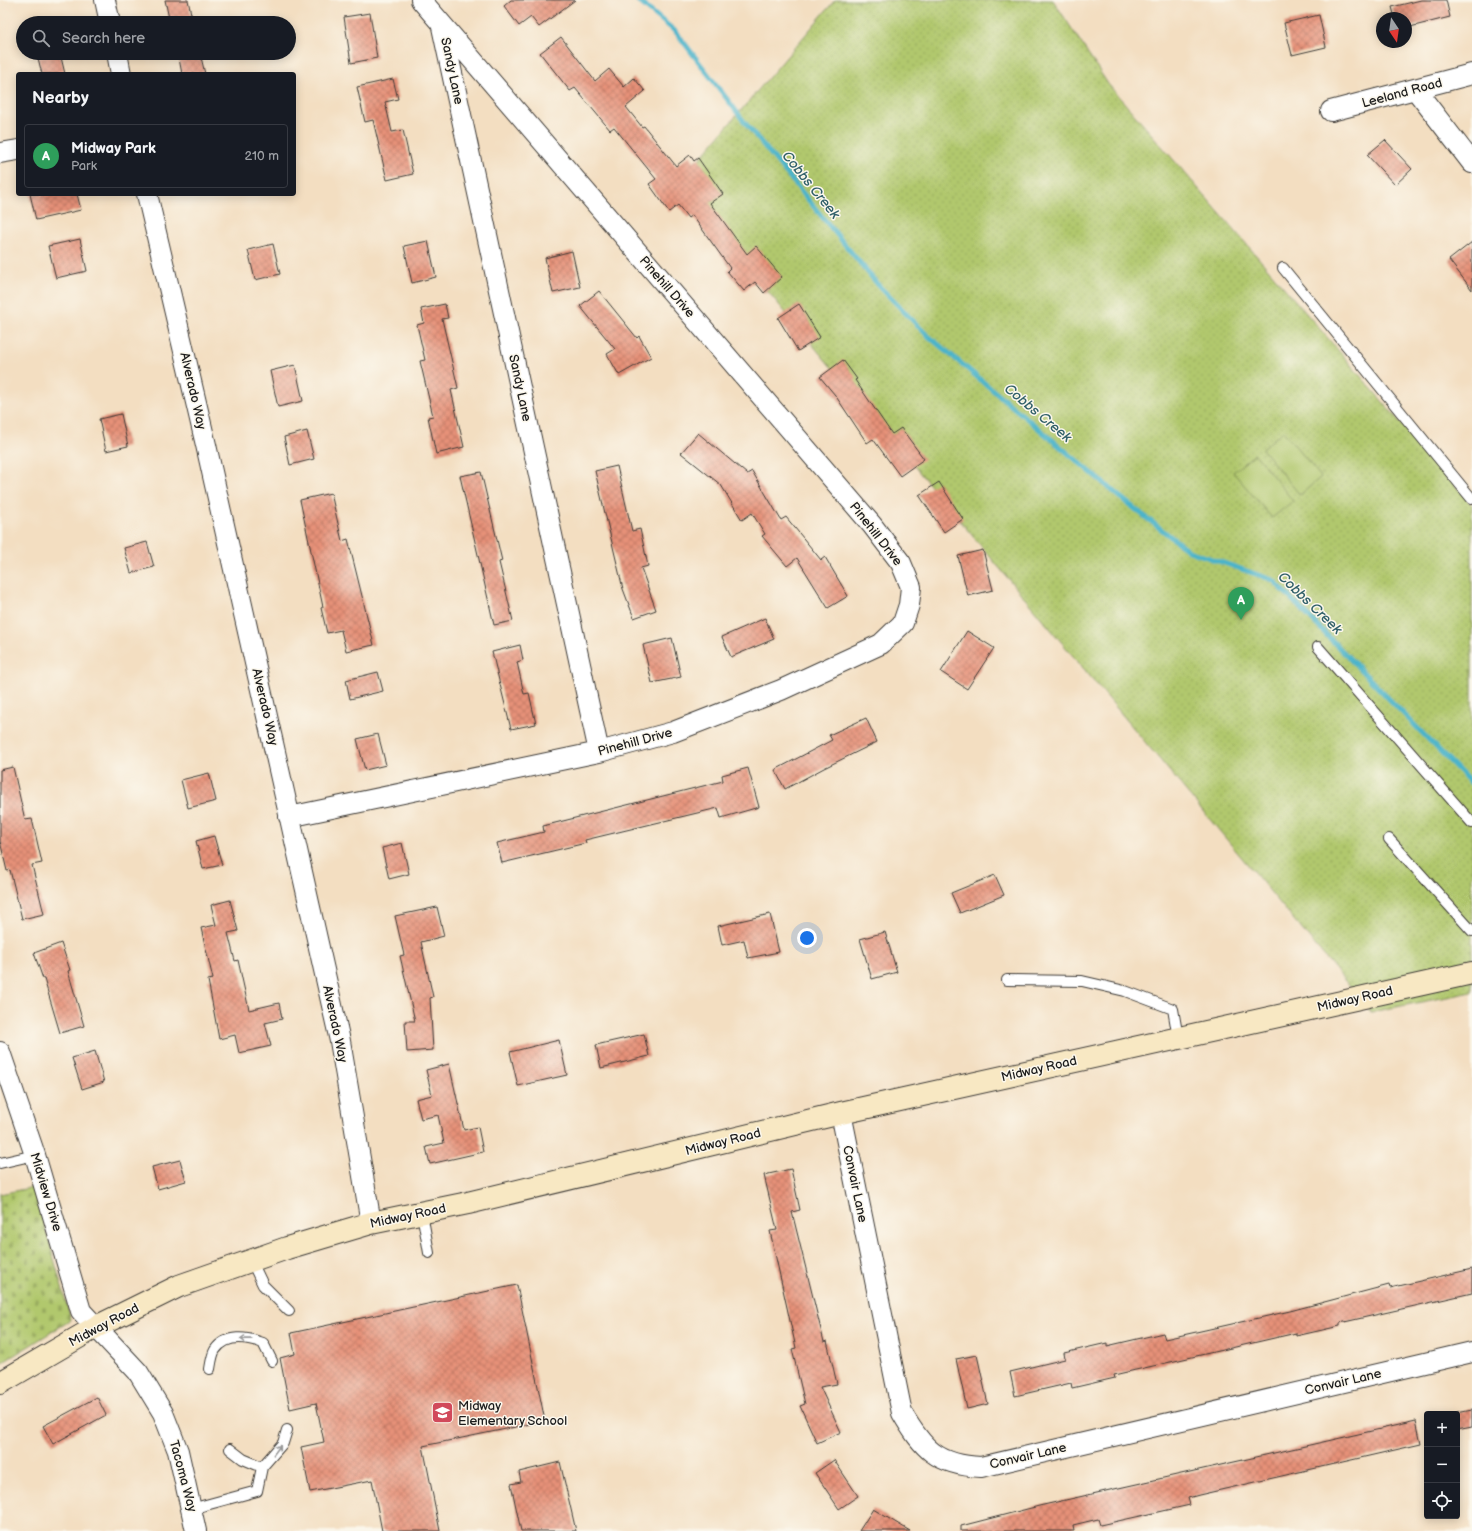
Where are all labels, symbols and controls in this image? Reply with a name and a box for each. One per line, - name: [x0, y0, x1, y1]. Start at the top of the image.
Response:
- north arrow: [1376, 12, 1412, 48]
- search box: [16, 16, 296, 60]
- icon: search: [30, 27, 52, 49]
- text: Search here: [62, 29, 145, 48]
- street label: Sandy Lane: [437, 36, 467, 106]
- street label: Leeland Road: [1360, 75, 1444, 111]
- text: Nearby: [32, 88, 89, 108]
- text: Midway Park: [71, 139, 156, 158]
- text: A: [42, 148, 50, 164]
- text: 210 m: [245, 148, 279, 164]
- water label: Cobbs Creek: [778, 148, 844, 223]
- text: Park: [71, 158, 97, 174]
- street label: Pinehill Drive: [636, 253, 698, 321]
- street label: Alverado Way: [176, 351, 210, 431]
- street label: Sandy Lane: [505, 353, 535, 423]
- water label: Cobbs Creek: [1001, 380, 1076, 447]
- street label: Pinehill Drive: [846, 499, 906, 569]
- water label: Cobbs Creek: [1274, 568, 1346, 639]
- pin: A: [1228, 587, 1254, 620]
- street label: Alverado Way: [248, 667, 282, 747]
- street label: Pinehill Drive: [596, 724, 674, 760]
- your location: [797, 928, 817, 948]
- street label: Midway Road: [1316, 983, 1394, 1015]
- street label: Alverado Way: [319, 984, 351, 1064]
- street label: Midway Road: [1000, 1053, 1078, 1085]
- street label: Midway Road: [684, 1125, 762, 1159]
- street label: Convair Lane: [839, 1144, 871, 1224]
- street label: Midview Drive: [26, 1151, 66, 1234]
- street label: Midway Road: [369, 1200, 447, 1232]
- street label: Midway Road: [66, 1300, 142, 1350]
- one-way arrow: [240, 1335, 253, 1343]
- street label: Convair Lane: [1303, 1365, 1383, 1399]
- place label: Midway Elementary School: [458, 1398, 567, 1429]
- school or university icon: Midway Elementary School: [429, 1400, 455, 1426]
- map controls: [1424, 1411, 1460, 1519]
- button: +: [1424, 1411, 1460, 1447]
- street label: Tacoma Way: [166, 1438, 200, 1514]
- street label: Convair Lane: [988, 1439, 1068, 1473]
- one-way arrow: [273, 1445, 282, 1456]
- button: −: [1424, 1447, 1460, 1483]
- button: locate: [1424, 1483, 1460, 1519]

